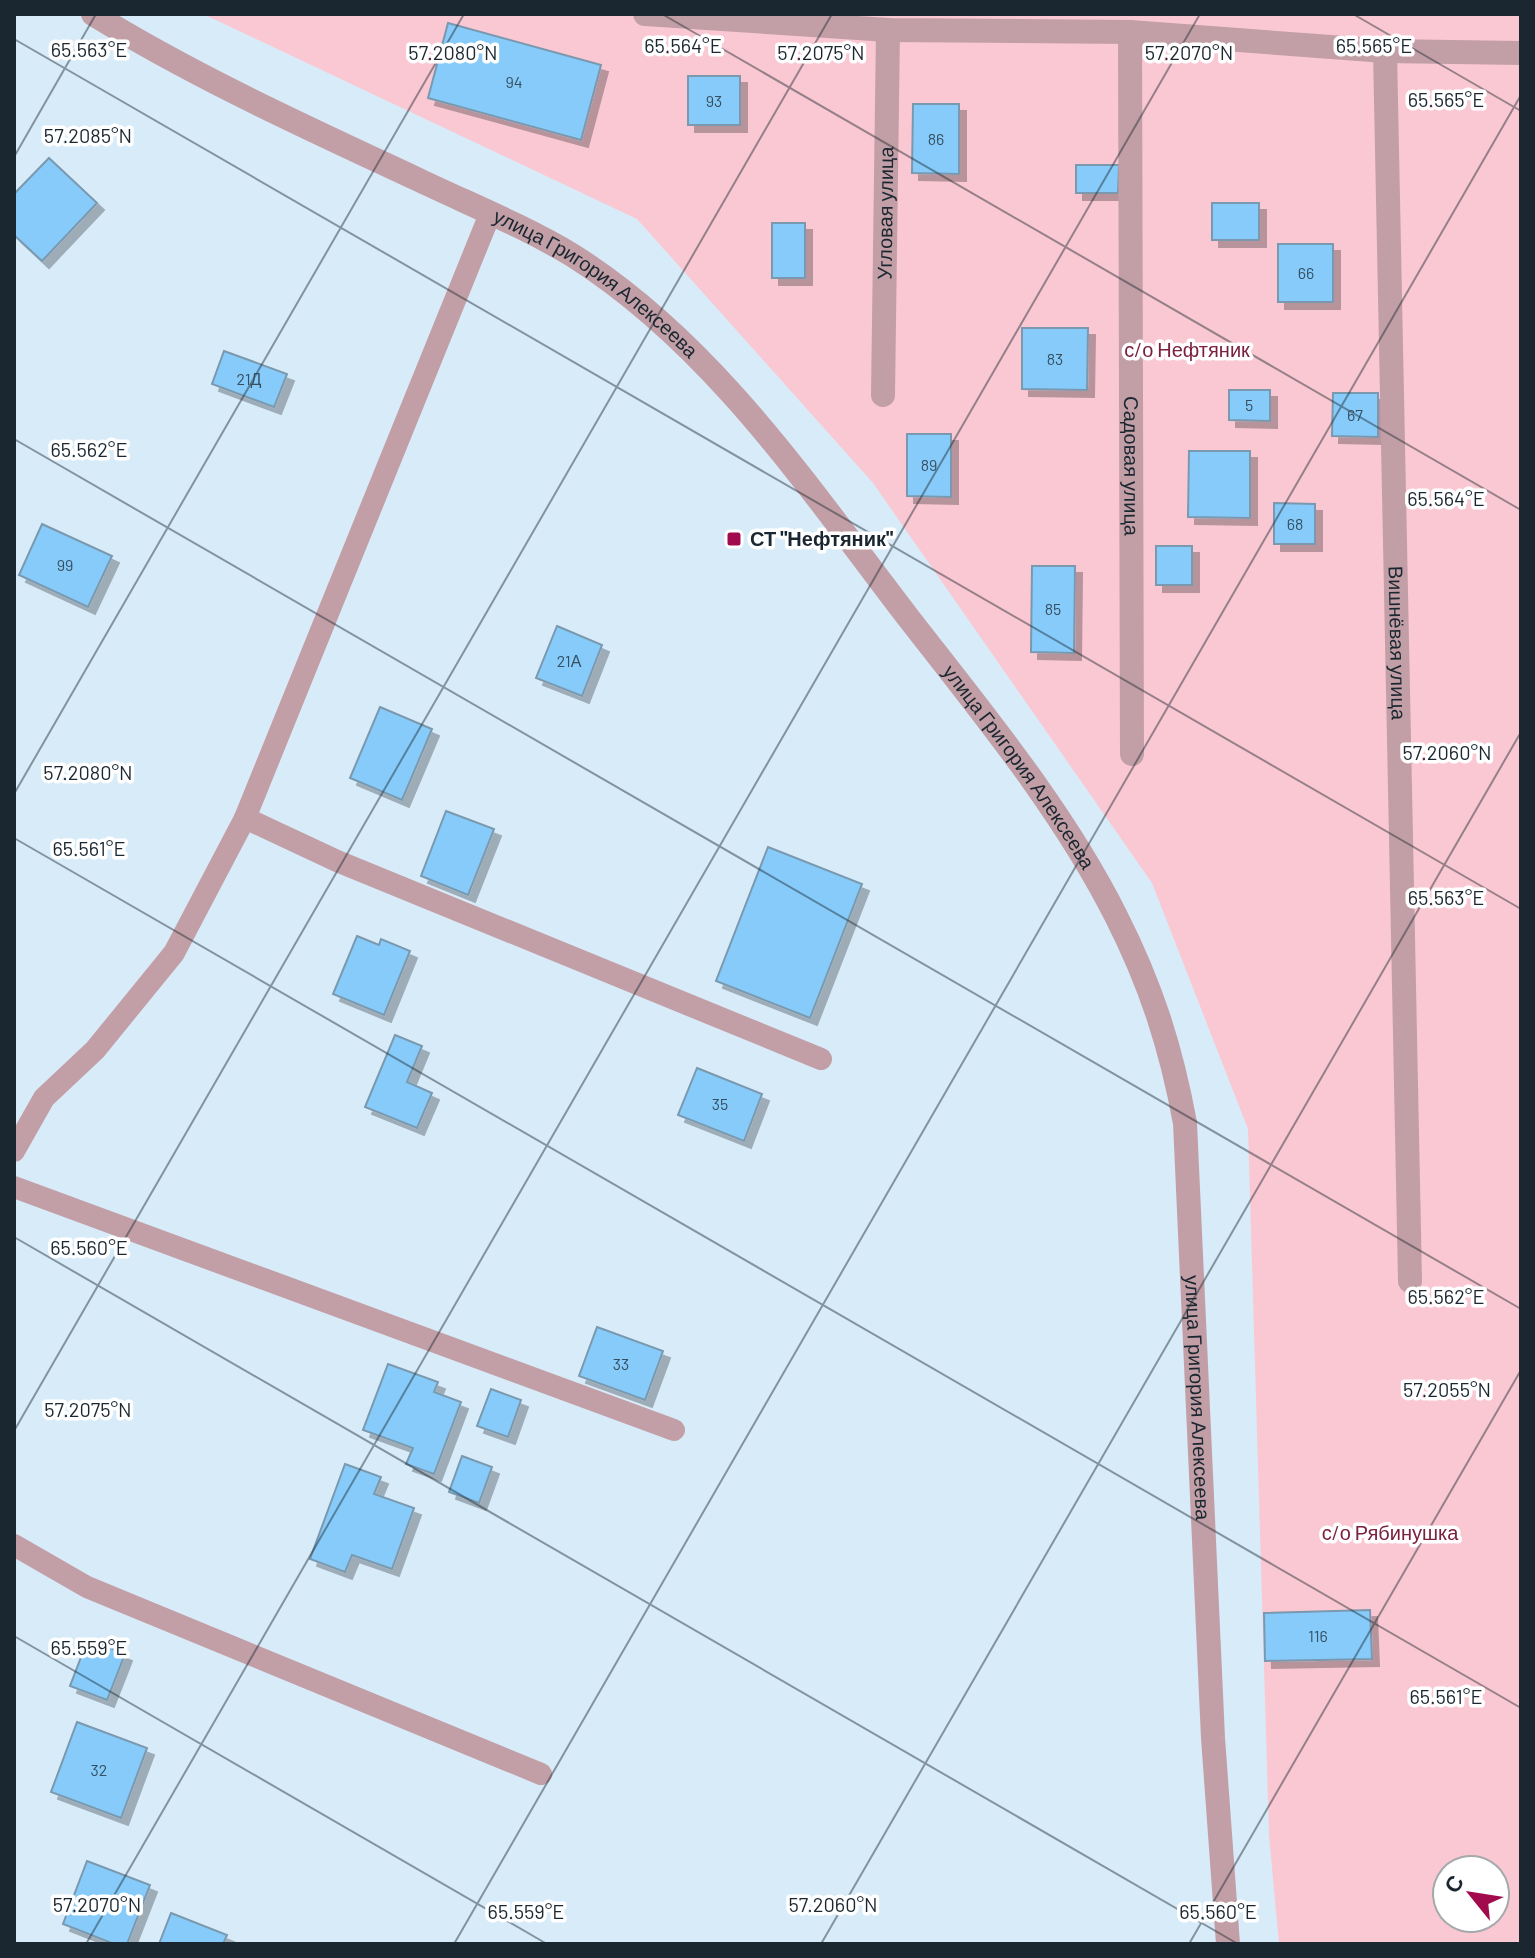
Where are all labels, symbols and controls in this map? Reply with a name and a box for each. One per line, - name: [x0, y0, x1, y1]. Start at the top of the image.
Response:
- text: 65.564°E: [644, 33, 722, 57]
- text: 65.565°E: [1336, 33, 1412, 57]
- text: 65.563°E: [51, 37, 127, 61]
- text: 57.2080°N: [408, 40, 498, 64]
- text: 57.2075°N: [777, 40, 865, 64]
- text: 57.2070°N: [1145, 40, 1233, 64]
- house number: 94: [505, 72, 523, 91]
- text: 65.565°E: [1408, 87, 1484, 111]
- house number: 93: [706, 91, 722, 110]
- text: 57.2085°N: [44, 123, 132, 147]
- house number: 86: [928, 129, 944, 148]
- street label: Угловая улица: [872, 145, 897, 280]
- street label: улица Григория Алексеева: [490, 203, 704, 363]
- house number: 66: [1298, 263, 1314, 282]
- park label: с/о Нефтяник: [1124, 337, 1250, 361]
- house number: 83: [1047, 349, 1063, 368]
- house number: 21Д: [237, 369, 262, 388]
- house number: 5: [1245, 395, 1253, 414]
- street label: Садовая улица: [1120, 396, 1144, 537]
- house number: 67: [1347, 405, 1363, 424]
- text: 65.562°E: [50, 437, 128, 461]
- house number: 89: [921, 455, 937, 474]
- text: 65.564°E: [1407, 486, 1485, 510]
- house number: 68: [1287, 514, 1303, 533]
- place label: СТ "Нефтяник": [750, 526, 893, 550]
- marker: СТ "Нефтяник": [725, 530, 743, 548]
- house number: 99: [57, 555, 73, 574]
- street label: Вишнёвая улица: [1384, 566, 1412, 721]
- house number: 85: [1045, 599, 1061, 618]
- house number: 21А: [557, 651, 582, 670]
- street label: улица Григория Алексеева: [939, 659, 1101, 874]
- text: 57.2060°N: [1402, 740, 1492, 764]
- text: 57.2080°N: [43, 760, 133, 784]
- text: 65.561°E: [52, 836, 126, 860]
- text: 65.563°E: [1408, 885, 1484, 909]
- house number: 35: [712, 1094, 728, 1113]
- text: 65.560°E: [50, 1235, 128, 1259]
- street label: улица Григория Алексеева: [1181, 1275, 1216, 1521]
- text: 65.562°E: [1407, 1284, 1485, 1308]
- house number: 33: [613, 1354, 629, 1373]
- text: 57.2055°N: [1403, 1377, 1491, 1401]
- text: 57.2075°N: [44, 1397, 132, 1421]
- park label: с/о Рябинушка: [1322, 1520, 1459, 1544]
- house number: 116: [1308, 1626, 1328, 1645]
- text: 65.559°E: [51, 1635, 127, 1659]
- text: 65.561°E: [1409, 1684, 1483, 1708]
- house number: 32: [91, 1760, 107, 1779]
- north arrow: [1431, 1854, 1511, 1934]
- text: С: [1438, 1870, 1468, 1897]
- text: 57.2070°N: [53, 1892, 141, 1916]
- text: 57.2060°N: [788, 1892, 878, 1916]
- text: 65.559°E: [488, 1899, 564, 1923]
- text: 65.560°E: [1179, 1899, 1257, 1923]

